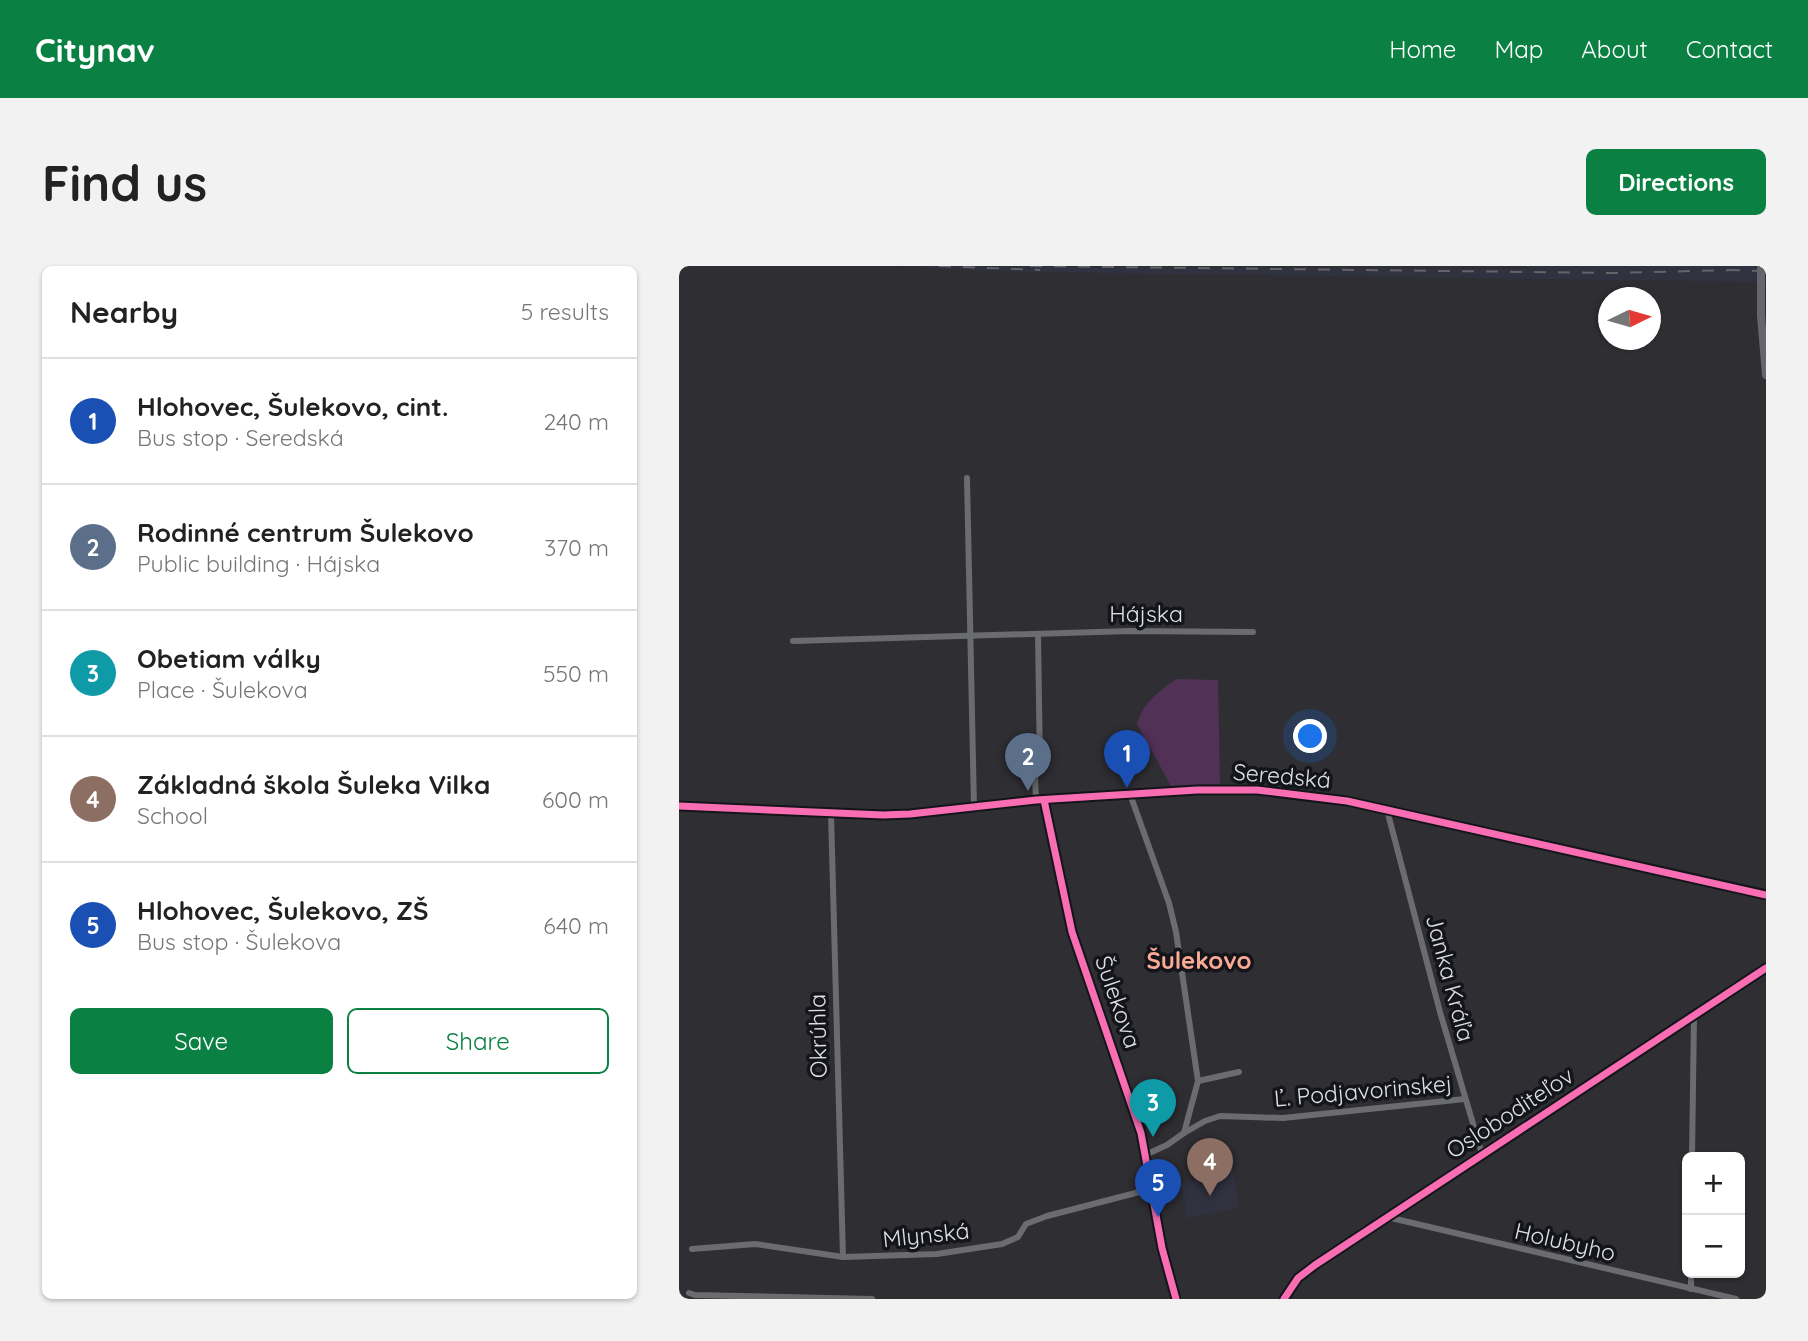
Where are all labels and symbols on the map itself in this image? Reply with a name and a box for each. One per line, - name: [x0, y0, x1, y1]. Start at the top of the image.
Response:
- north arrow: [1598, 287, 1661, 350]
- street label: Hájska: [1109, 599, 1183, 628]
- your location: [1293, 719, 1327, 753]
- pin: 1: [1104, 730, 1150, 788]
- pin: 2: [1005, 733, 1051, 791]
- street label: Seredská: [1232, 757, 1332, 794]
- street label: Janka Kráľa: [1420, 911, 1481, 1044]
- district label: Šulekovo: [1146, 945, 1252, 975]
- street label: Šulekova: [1089, 952, 1148, 1052]
- street label: Okrúhla: [802, 994, 833, 1078]
- street label: Osloboditeľov: [1441, 1061, 1579, 1165]
- street label: Ľ. Podjavorinskej: [1273, 1068, 1453, 1113]
- pin: 3: [1130, 1079, 1176, 1137]
- pin: 4: [1187, 1138, 1233, 1196]
- pin: 5: [1135, 1159, 1181, 1217]
- street label: Mlynská: [881, 1216, 971, 1253]
- street label: Holubyho: [1512, 1216, 1618, 1267]

